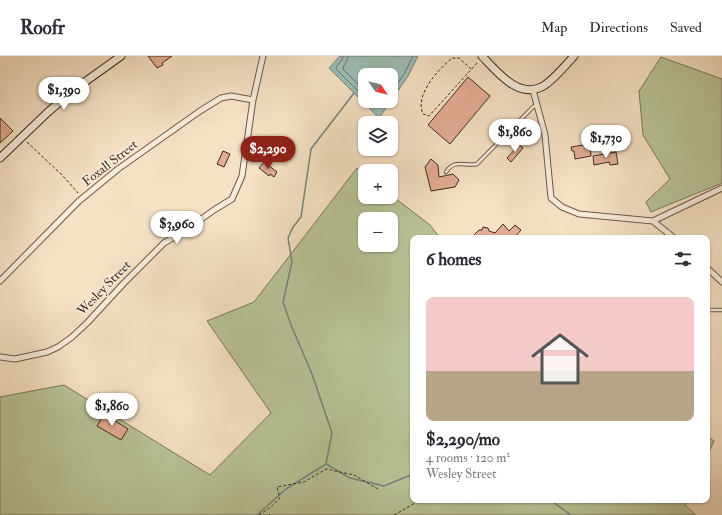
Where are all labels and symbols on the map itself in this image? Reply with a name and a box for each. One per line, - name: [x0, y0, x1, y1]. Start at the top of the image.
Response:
- north arrow: [358, 68, 398, 108]
- pin: $1,390: [31, 77, 97, 111]
- pin: $1,860: [482, 119, 548, 153]
- pin: $1,730: [573, 125, 639, 159]
- street label: Foxall Street: [79, 136, 141, 190]
- pin: $2,290: [235, 136, 301, 170]
- pin: $3,960: [144, 211, 210, 245]
- street label: Wesley Street: [73, 257, 135, 320]
- pin: $1,860: [79, 393, 145, 427]

